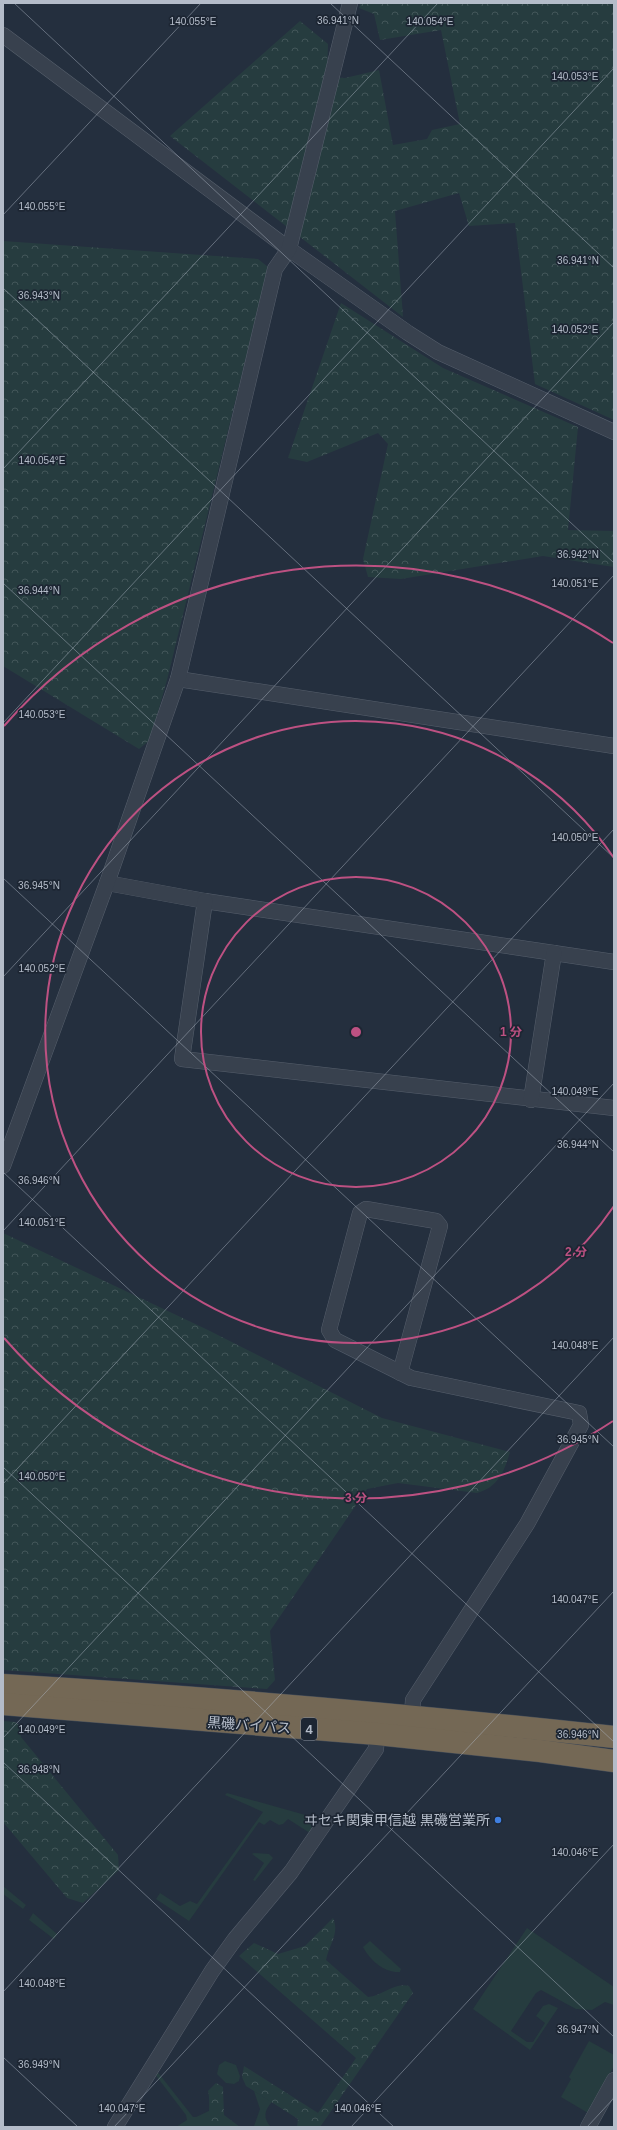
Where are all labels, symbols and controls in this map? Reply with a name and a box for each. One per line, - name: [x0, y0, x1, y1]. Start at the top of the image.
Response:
- text: 36.941°N: [317, 15, 359, 26]
- text: 140.055°E: [170, 16, 217, 27]
- text: 140.054°E: [407, 16, 454, 27]
- text: 140.053°E: [552, 71, 599, 82]
- text: 140.055°E: [19, 201, 66, 212]
- text: 36.941°N: [557, 255, 599, 266]
- text: 36.943°N: [18, 290, 60, 301]
- text: 140.052°E: [552, 324, 599, 335]
- text: 140.054°E: [19, 455, 66, 466]
- text: 36.942°N: [557, 549, 599, 560]
- text: 140.051°E: [552, 578, 599, 589]
- text: 36.944°N: [18, 585, 60, 596]
- text: 140.053°E: [19, 709, 66, 720]
- text: 140.050°E: [552, 832, 599, 843]
- text: 36.945°N: [18, 880, 60, 891]
- text: 140.052°E: [19, 963, 66, 974]
- centre of rings: [349, 1025, 363, 1039]
- text: 1 分: [500, 1025, 522, 1039]
- text: 140.049°E: [552, 1086, 599, 1097]
- text: 36.944°N: [557, 1139, 599, 1150]
- text: 36.946°N: [18, 1175, 60, 1186]
- text: 140.051°E: [19, 1217, 66, 1228]
- text: 2 分: [565, 1245, 587, 1259]
- text: 140.048°E: [552, 1340, 599, 1351]
- text: 36.945°N: [557, 1434, 599, 1445]
- text: 140.050°E: [19, 1471, 66, 1482]
- text: 3 分: [345, 1491, 367, 1505]
- text: 140.047°E: [552, 1594, 599, 1605]
- street label: 黒磯バイパス: [207, 1714, 291, 1736]
- road number: 4: [301, 1718, 317, 1740]
- text: 140.049°E: [19, 1724, 66, 1735]
- text: 36.946°N: [557, 1729, 599, 1740]
- text: 36.948°N: [18, 1764, 60, 1775]
- place label: ヰセキ関東甲信越 黒磯営業所: [304, 1812, 490, 1828]
- marker: ヰセキ関東甲信越 黒磯営業所: [493, 1815, 503, 1825]
- text: 140.046°E: [552, 1847, 599, 1858]
- text: 140.048°E: [19, 1978, 66, 1989]
- text: 36.947°N: [557, 2024, 599, 2035]
- text: 36.949°N: [18, 2059, 60, 2070]
- text: 140.047°E: [99, 2103, 146, 2114]
- text: 140.046°E: [335, 2103, 382, 2114]

